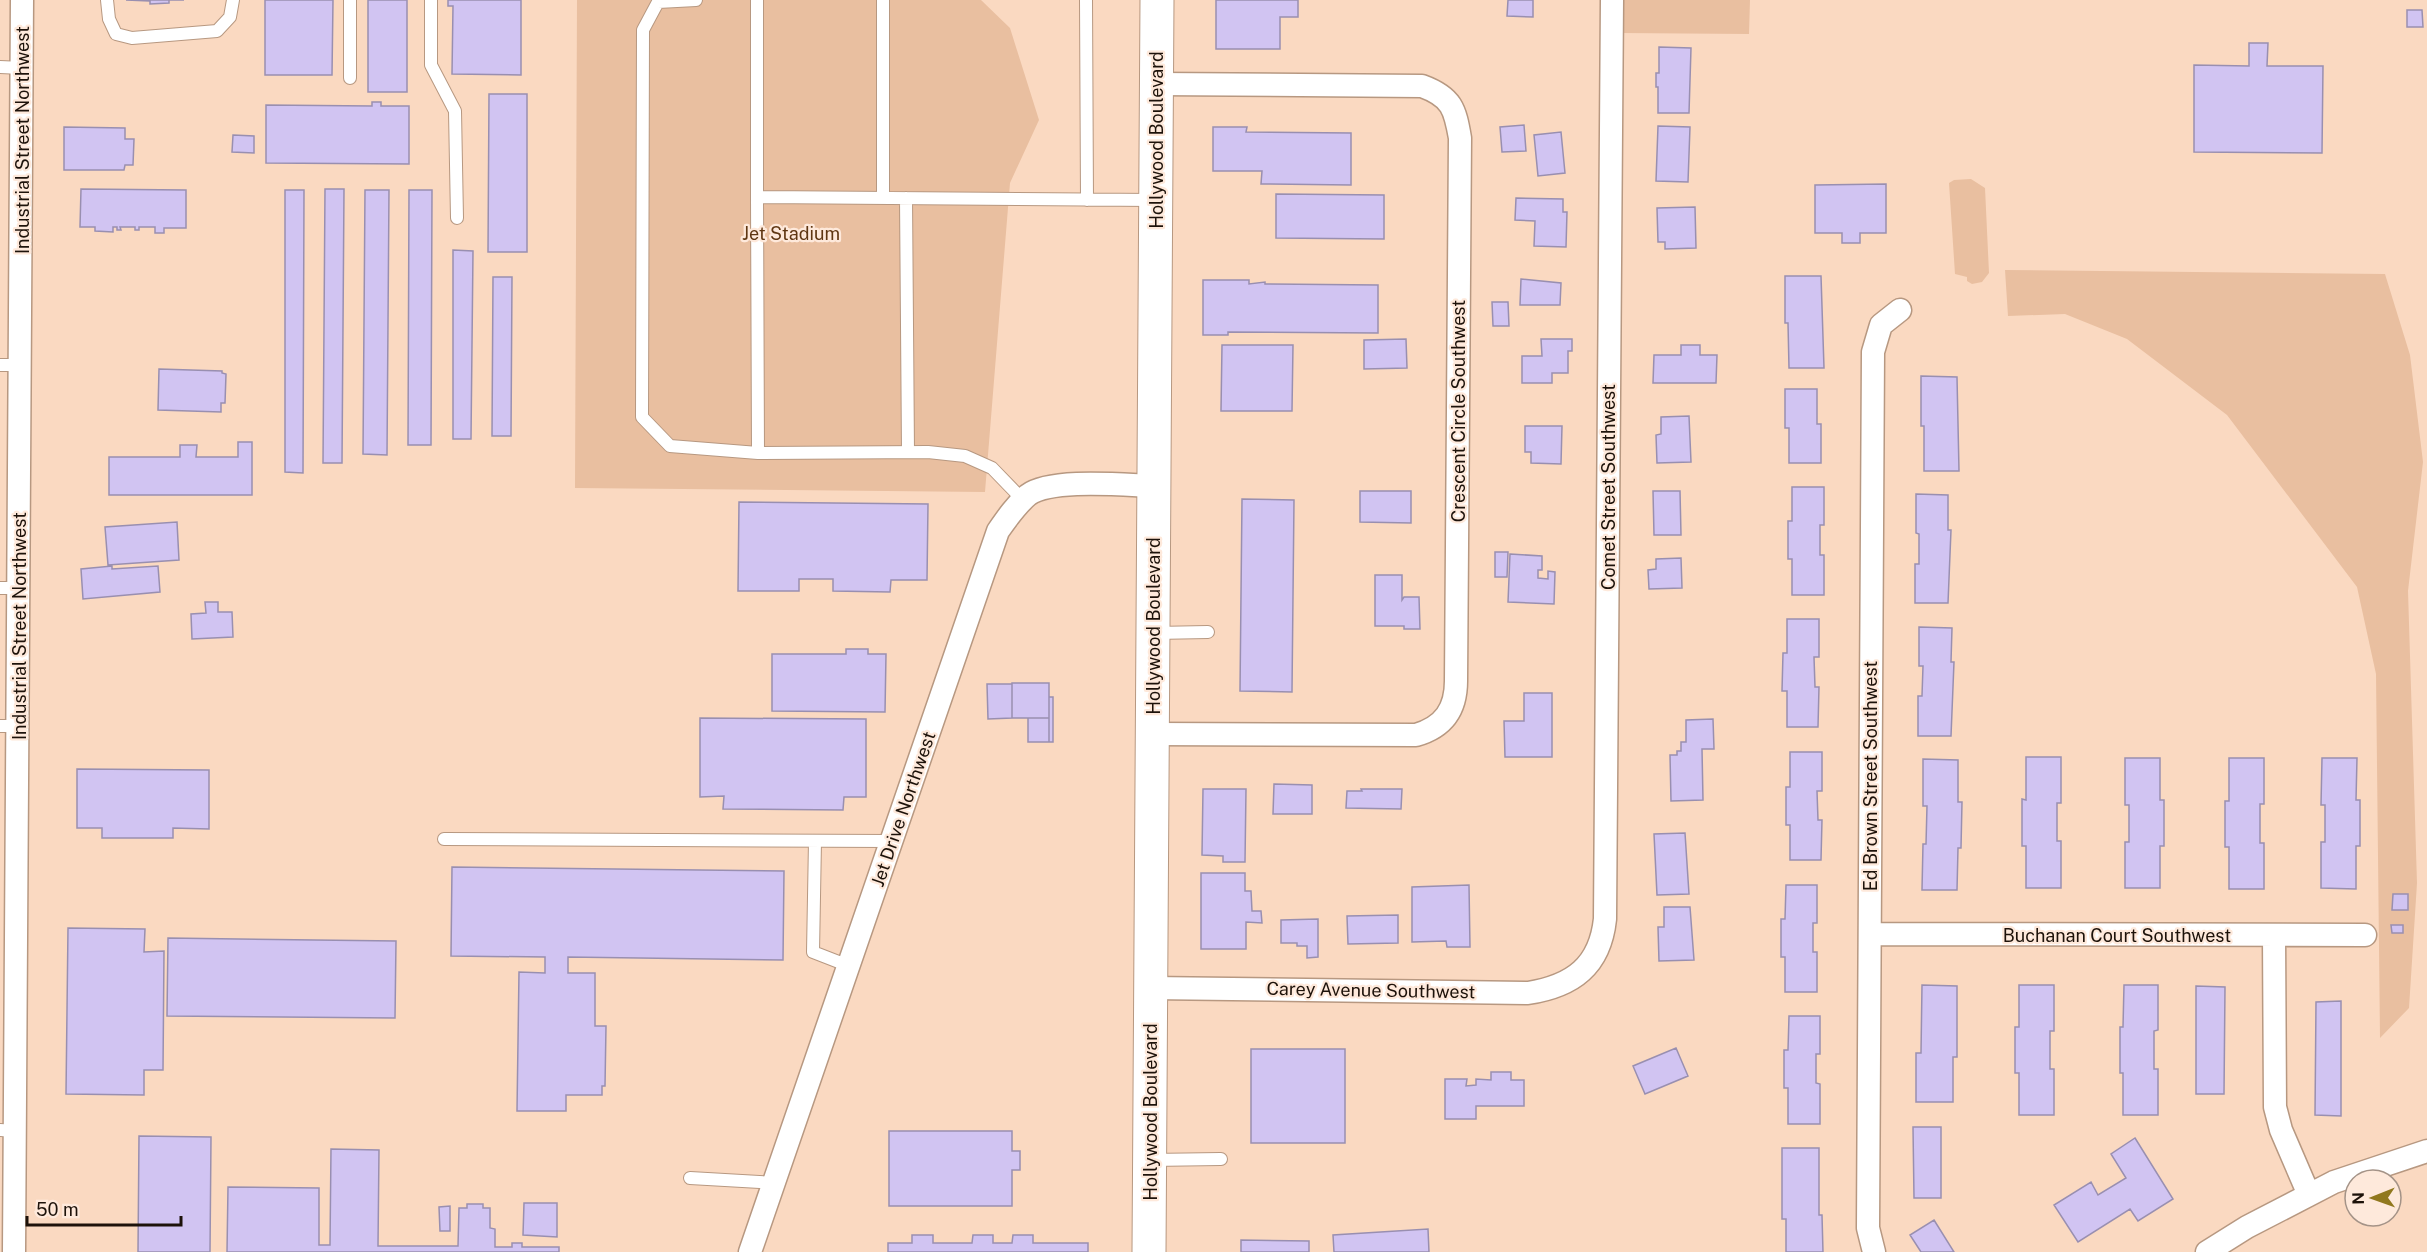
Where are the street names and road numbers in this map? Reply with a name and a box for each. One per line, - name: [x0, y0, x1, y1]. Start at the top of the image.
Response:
- street label: Industrial Street Northwest: [12, 26, 33, 254]
- street label: Hollywood Boulevard: [1146, 51, 1167, 229]
- street label: Crescent Circle Southwest: [1448, 300, 1469, 522]
- street label: Comet Street Southwest: [1598, 384, 1619, 590]
- street label: Industrial Street Northwest: [9, 512, 30, 740]
- street label: Hollywood Boulevard: [1143, 537, 1164, 715]
- street label: Ed Brown Street Southwest: [1860, 661, 1881, 891]
- street label: Jet Drive Northwest: [867, 729, 939, 889]
- street label: Buchanan Court Southwest: [2003, 925, 2231, 946]
- street label: Carey Avenue Southwest: [1266, 978, 1476, 1002]
- street label: Hollywood Boulevard: [1140, 1023, 1161, 1201]

